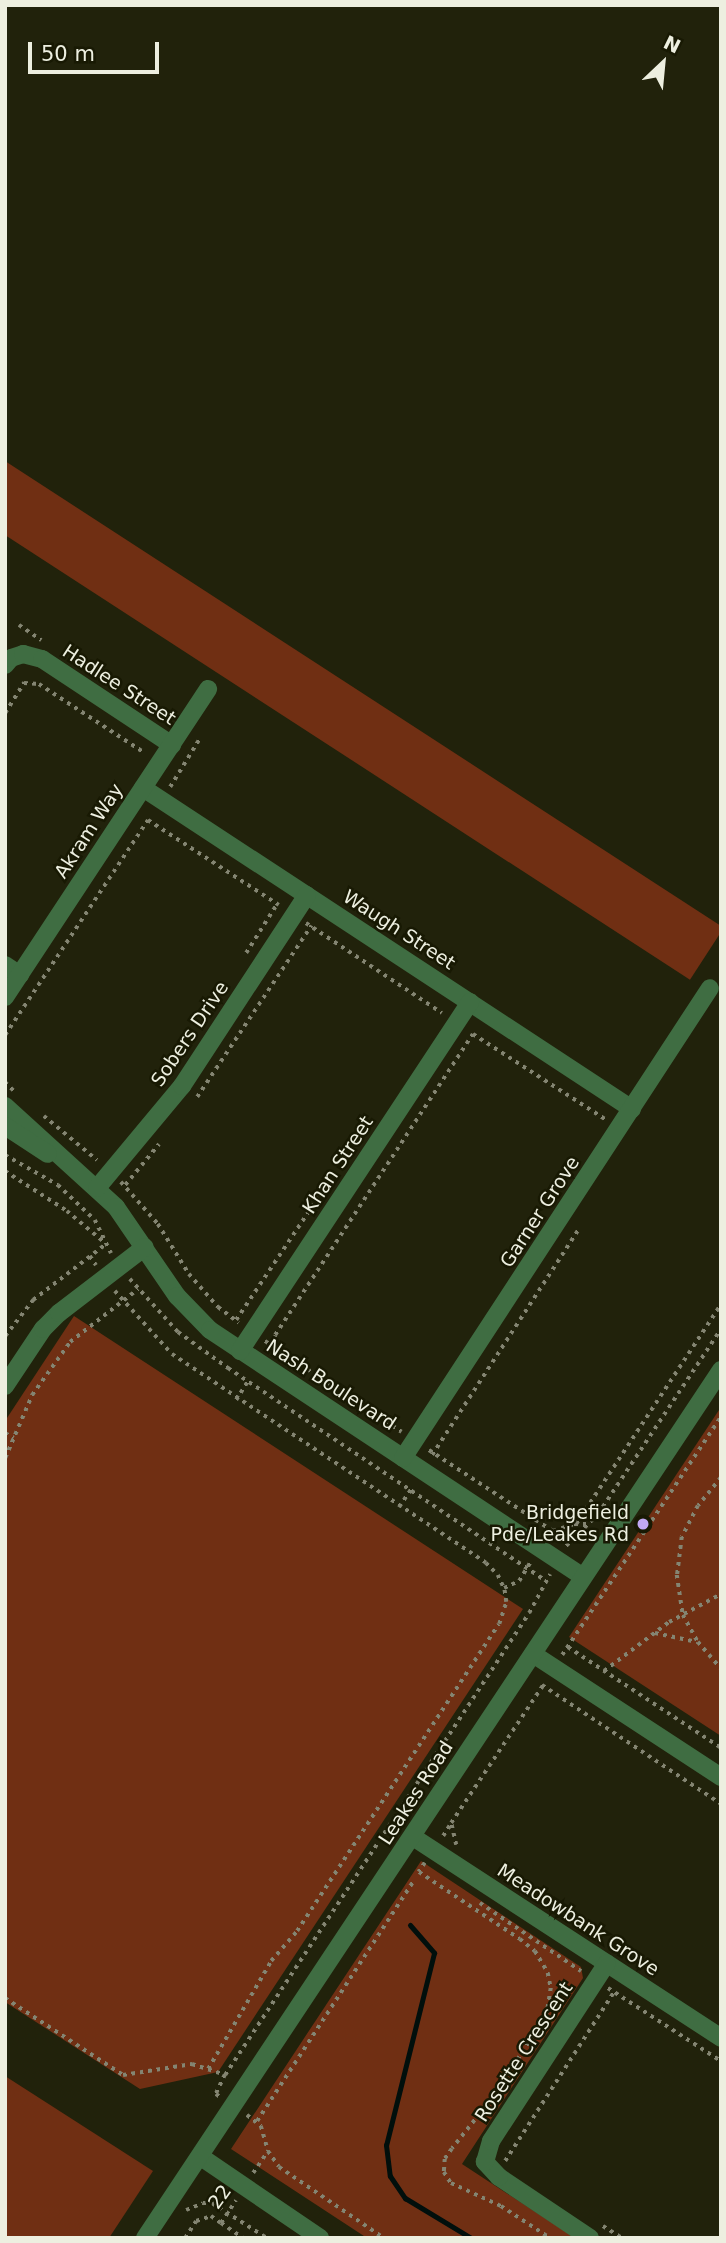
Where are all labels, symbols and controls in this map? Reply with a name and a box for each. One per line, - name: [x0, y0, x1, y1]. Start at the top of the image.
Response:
- scale bar: [32, 28, 163, 72]
- north arrow: [628, 28, 698, 98]
- text: N: [660, 31, 684, 57]
- text: 50 m: [41, 42, 95, 66]
- street label: Hadlee Street: [58, 640, 180, 730]
- street label: Akram Way: [50, 779, 128, 883]
- street label: Waugh Street: [339, 885, 459, 975]
- street label: Sobers Drive: [146, 977, 234, 1091]
- street label: Khan Street: [298, 1112, 378, 1218]
- street label: Garner Grove: [496, 1152, 584, 1272]
- street label: Nash Boulevard: [262, 1335, 400, 1435]
- place label: Bridgefield Pde/Leakes Rd: [491, 1502, 629, 1546]
- marker: Bridgefield Pde/Leakes Rd: [635, 1516, 651, 1532]
- street label: Leakes Road: [374, 1737, 458, 1849]
- street label: Meadowbank Grove: [493, 1859, 663, 1981]
- street label: Rosette Crescent: [470, 1978, 578, 2126]
- street label: 22: [204, 2181, 236, 2213]

